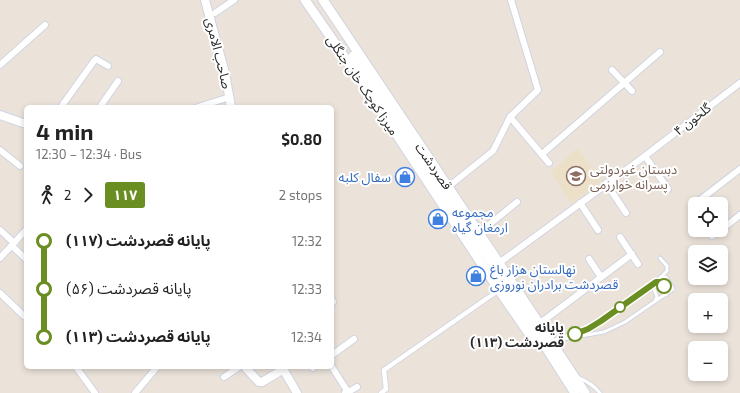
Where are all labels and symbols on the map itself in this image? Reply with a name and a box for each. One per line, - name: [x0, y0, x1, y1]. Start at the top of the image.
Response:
- street label: صاحب الامری: [201, 16, 236, 91]
- street label: میرزا کوچک خان جنگلی: [322, 32, 403, 139]
- street label: ۴ گلخون: [670, 99, 715, 139]
- street label: قصردشت: [412, 139, 456, 193]
- place label: دبستان غیردولتی پسرانه خوارزمی: [590, 161, 677, 194]
- school or university icon: دبستان غیردولتی پسرانه خوارزمی: [565, 165, 587, 187]
- shop icon: سفال کلبه: [394, 166, 416, 188]
- place label: سفال کلبه: [339, 169, 391, 186]
- place label: مجموعه ارمغان گیاه: [452, 204, 508, 236]
- shop icon: مجموعه ارمغان گیاه: [427, 208, 449, 230]
- place label: نهالستان هزار باغ قصردشت برادران نوروزی: [490, 261, 618, 293]
- shop icon: نهالستان هزار باغ قصردشت برادران نوروزی: [465, 265, 487, 287]
- unlabelled marker: [656, 278, 672, 294]
- unlabelled marker: [614, 301, 626, 313]
- place label: پایانه قصردشت (۱۱۳): [470, 319, 564, 350]
- marker: پایانه قصردشت (۱۱۳): [567, 326, 583, 342]

